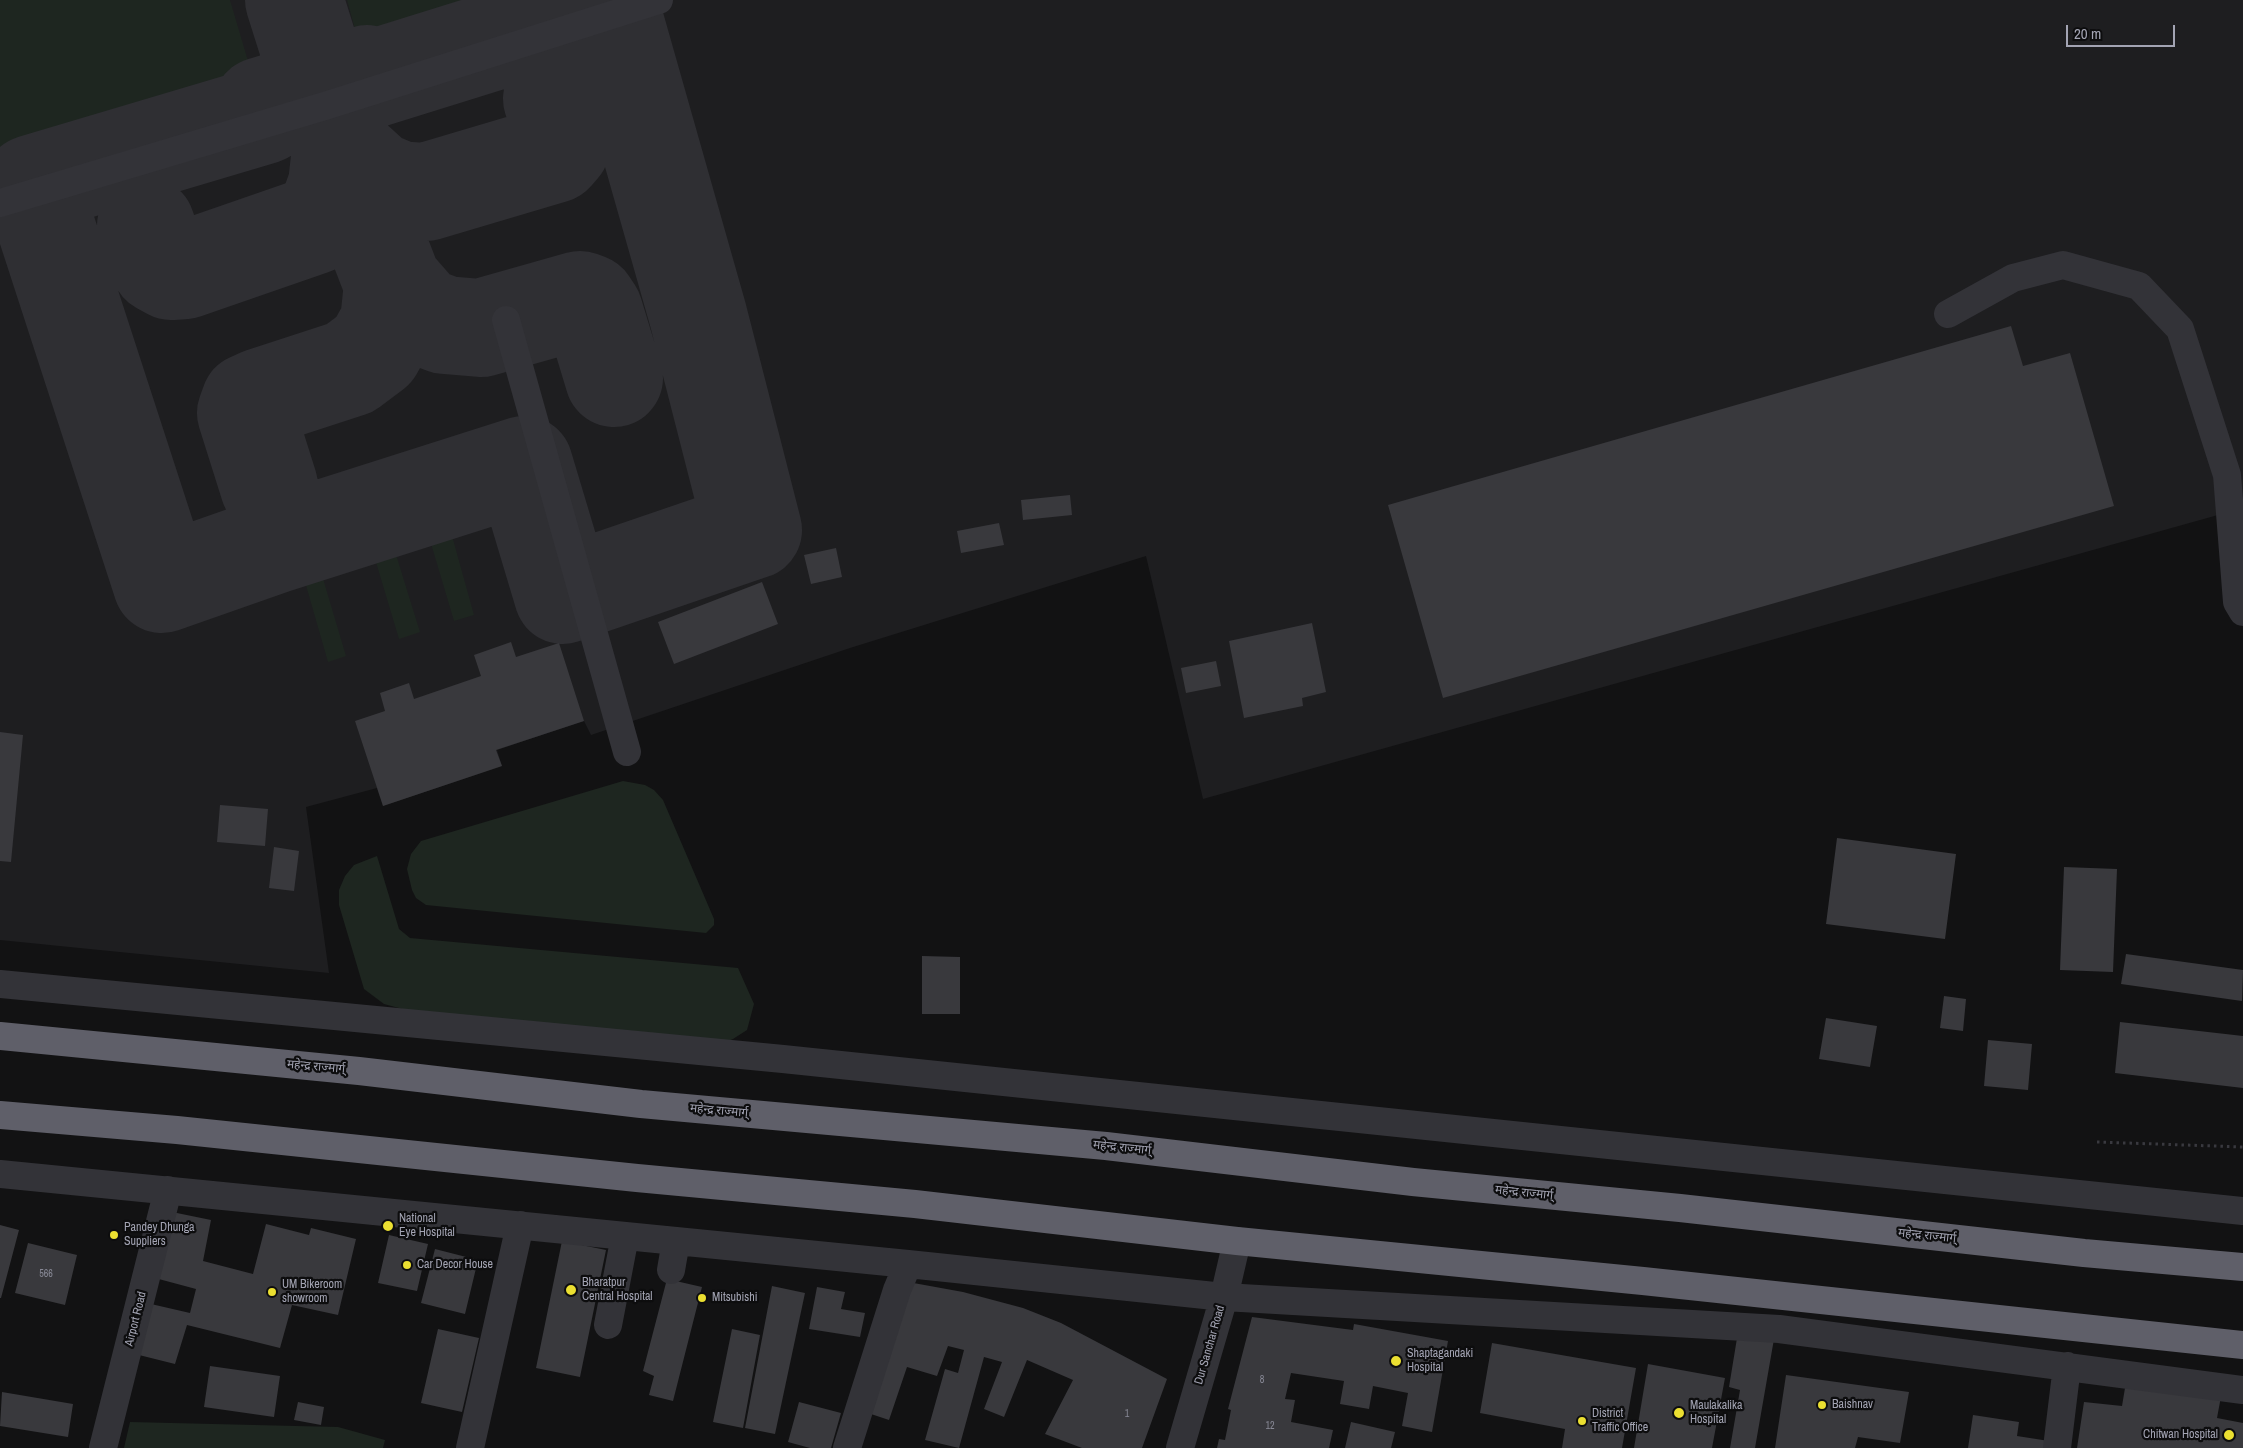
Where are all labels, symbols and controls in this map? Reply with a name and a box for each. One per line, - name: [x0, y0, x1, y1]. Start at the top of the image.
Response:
- scale bar: [2068, 15, 2177, 47]
- text: 20 m: [2074, 23, 2101, 44]
- street label: महेन्द्र राज्मार्ग्: [286, 1057, 346, 1077]
- street label: महेन्द्र राज्मार्ग्: [689, 1101, 749, 1121]
- street label: महेन्द्र राज्मार्ग्: [1092, 1138, 1152, 1158]
- street label: महेन्द्र राज्मार्ग्: [1494, 1183, 1554, 1203]
- place label: National Eye Hospital: [399, 1212, 455, 1240]
- marker: National Eye Hospital: [381, 1219, 395, 1233]
- place label: Pandey Dhunga Suppliers: [124, 1221, 195, 1249]
- street label: महेन्द्र राज्मार्ग्: [1897, 1226, 1957, 1246]
- marker: Pandey Dhunga Suppliers: [108, 1229, 120, 1241]
- place label: Car Decor House: [417, 1258, 493, 1272]
- marker: Car Decor House: [401, 1259, 413, 1271]
- house number: 566: [39, 1268, 53, 1280]
- place label: Bharatpur Central Hospital: [582, 1276, 653, 1304]
- place label: UM Bikeroom showroom: [282, 1278, 342, 1306]
- marker: Bharatpur Central Hospital: [564, 1283, 578, 1297]
- marker: UM Bikeroom showroom: [266, 1286, 278, 1298]
- street label: Airport Road: [122, 1290, 150, 1348]
- place label: Mitsubishi: [712, 1291, 757, 1305]
- marker: Mitsubishi: [696, 1292, 708, 1304]
- street label: Dur Sanchar Road: [1192, 1304, 1228, 1386]
- place label: Shaptagandaki Hospital: [1407, 1347, 1473, 1375]
- marker: Shaptagandaki Hospital: [1389, 1354, 1403, 1368]
- house number: 8: [1260, 1374, 1264, 1386]
- place label: Baishnav: [1832, 1398, 1873, 1412]
- place label: Maulakalika Hospital: [1690, 1399, 1742, 1427]
- marker: Baishnav: [1816, 1399, 1828, 1411]
- marker: Maulakalika Hospital: [1672, 1406, 1686, 1420]
- place label: District Traffic Office: [1592, 1407, 1648, 1435]
- house number: 1: [1125, 1408, 1129, 1420]
- marker: District Traffic Office: [1576, 1415, 1588, 1427]
- house number: 12: [1265, 1420, 1275, 1432]
- place label: Chitwan Hospital: [2143, 1428, 2218, 1442]
- marker: Chitwan Hospital: [2222, 1428, 2236, 1442]

